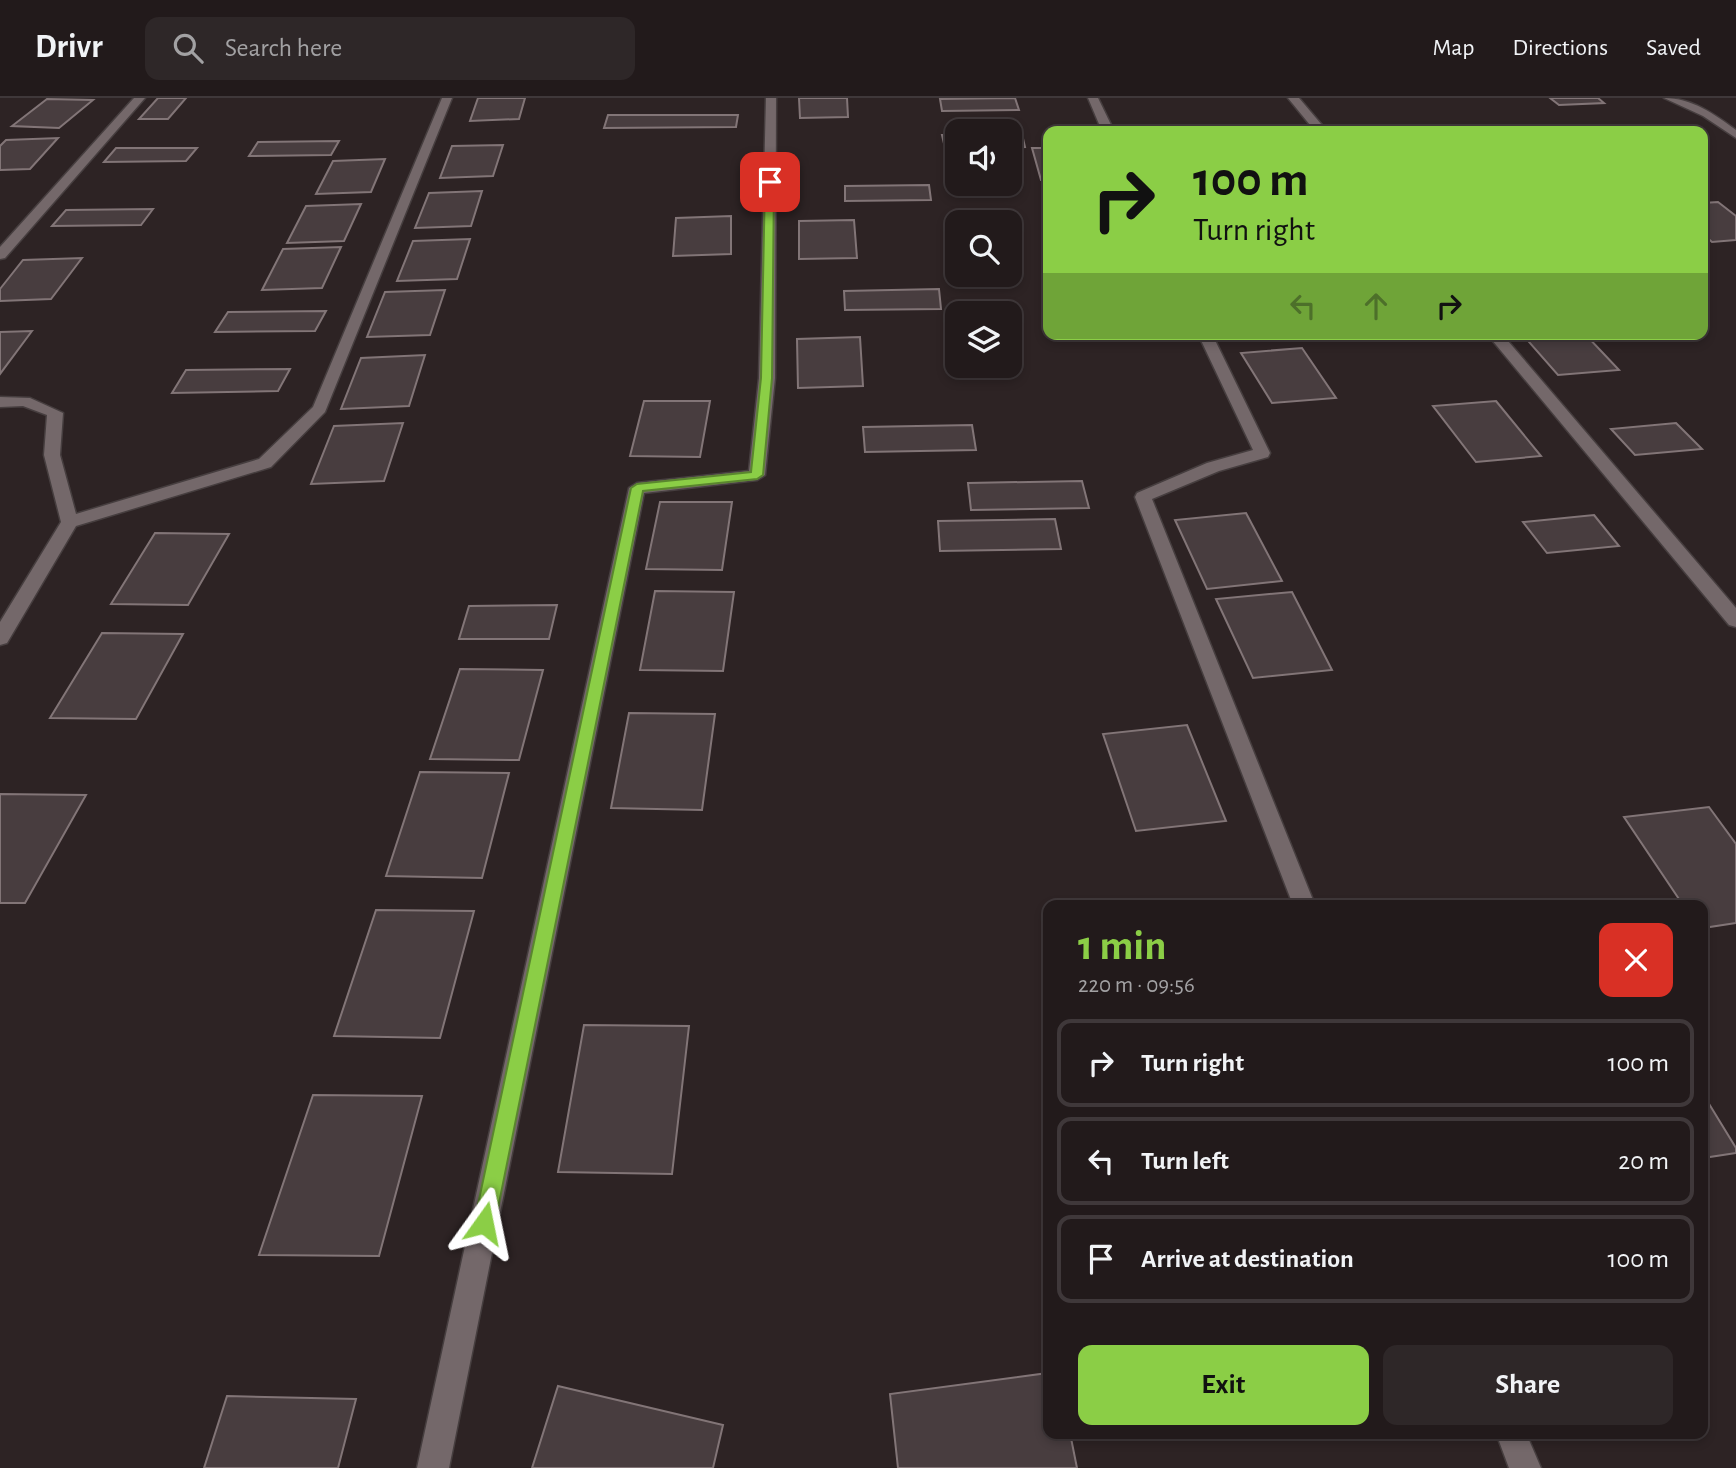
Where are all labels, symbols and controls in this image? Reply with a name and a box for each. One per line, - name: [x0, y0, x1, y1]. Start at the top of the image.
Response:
- search box: [145, 17, 635, 80]
- icon: search: [169, 29, 207, 67]
- text: Drivr: [35, 31, 103, 64]
- text: Search here: [225, 35, 342, 61]
- text: Map: [1432, 36, 1474, 60]
- text: Directions: [1512, 36, 1608, 60]
- text: Saved: [1646, 36, 1701, 60]
- map controls: [945, 119, 1022, 378]
- button: sound: [945, 119, 1022, 196]
- pin: [740, 152, 800, 212]
- icon: right: [1078, 154, 1169, 245]
- text: 100 m: [1193, 156, 1309, 205]
- icon: arrive: [751, 163, 789, 201]
- button: search: [945, 210, 1022, 287]
- text: Turn right: [1193, 214, 1315, 246]
- icon: left: [1284, 287, 1322, 325]
- icon: ahead: [1357, 287, 1395, 325]
- icon: right: [1430, 287, 1468, 325]
- button: layers: [945, 301, 1022, 378]
- button: close: [1599, 923, 1673, 997]
- text: 1 min: [1078, 925, 1167, 967]
- text: 220 m · 09:56: [1078, 974, 1195, 997]
- icon: right: [1082, 1044, 1120, 1082]
- text: Turn right: [1141, 1050, 1244, 1076]
- text: 100 m: [1608, 1050, 1669, 1076]
- icon: left: [1082, 1142, 1120, 1180]
- text: Turn left: [1141, 1148, 1229, 1174]
- text: 20 m: [1618, 1148, 1669, 1174]
- position arrow: [447, 1186, 521, 1260]
- icon: arrive: [1082, 1240, 1120, 1278]
- text: Arrive at destination: [1141, 1246, 1354, 1272]
- text: 100 m: [1608, 1246, 1669, 1272]
- button: Exit: [1078, 1345, 1369, 1425]
- button: Share: [1383, 1345, 1673, 1425]

